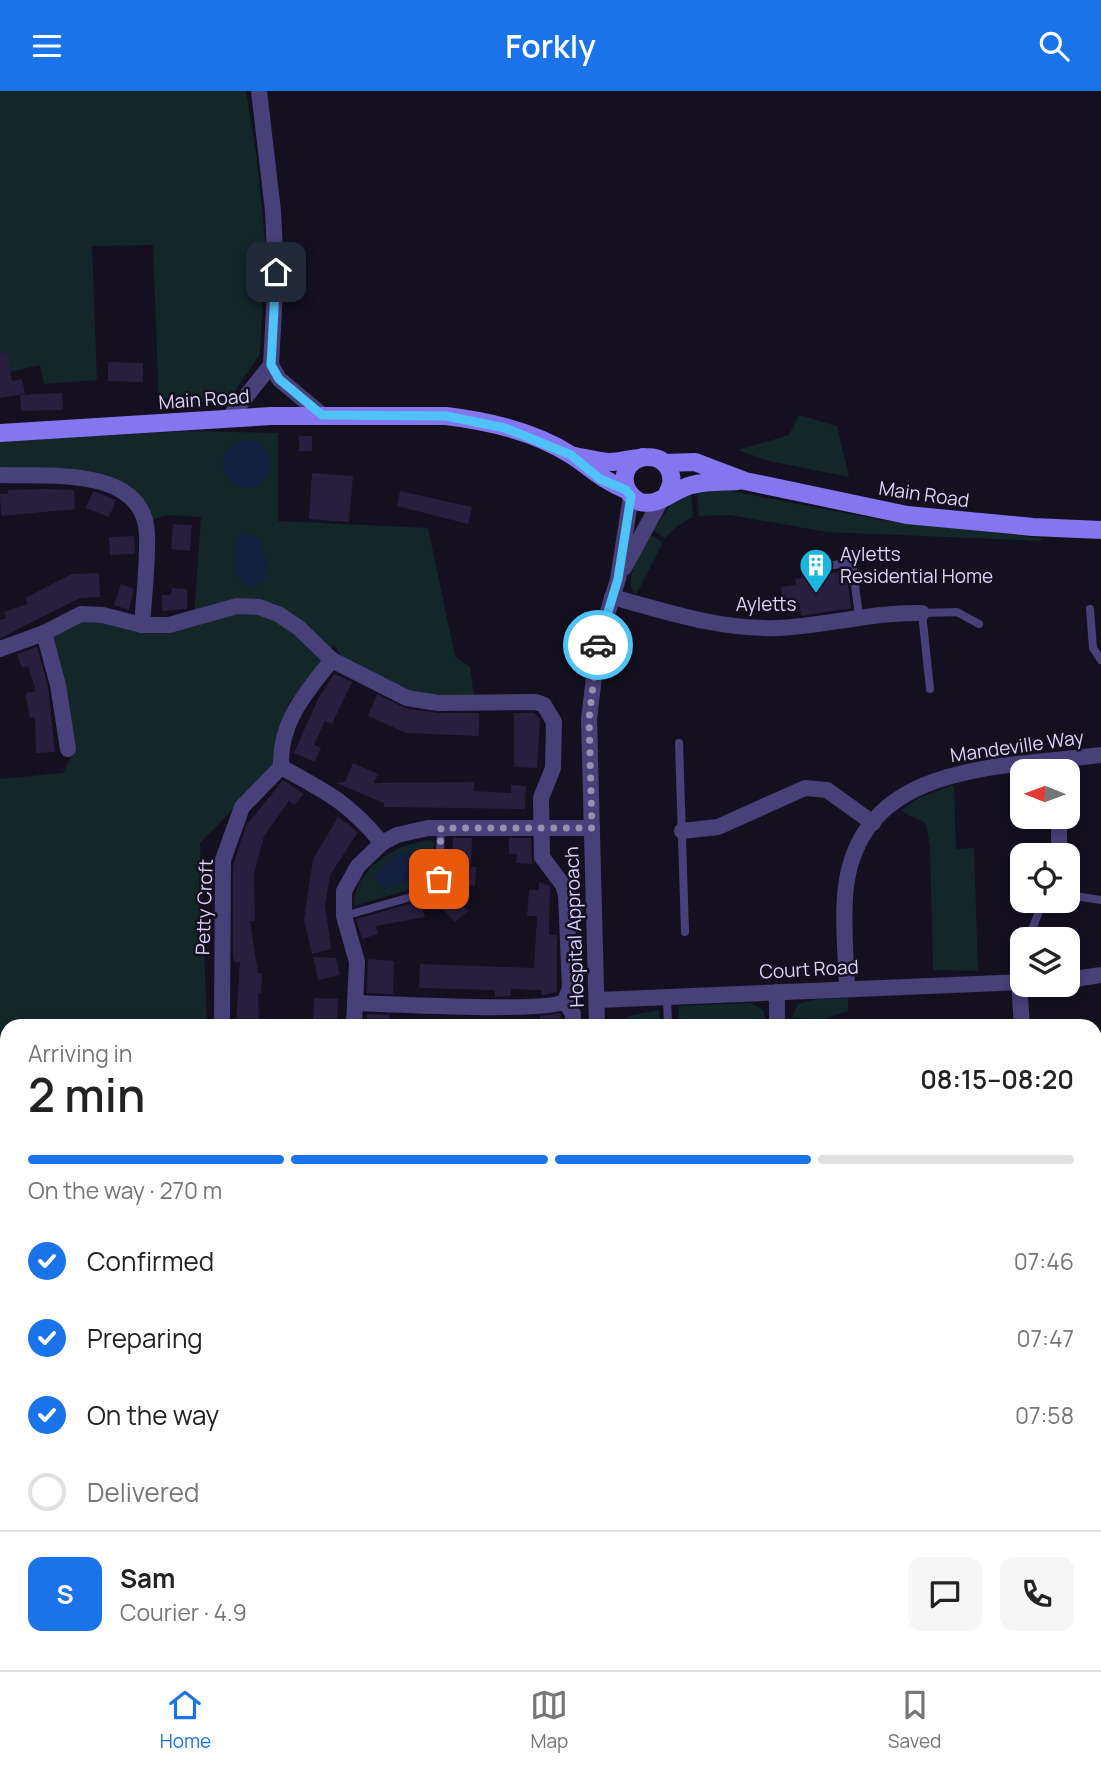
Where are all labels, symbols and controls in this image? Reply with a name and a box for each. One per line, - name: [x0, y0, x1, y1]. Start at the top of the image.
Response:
- text: Forkly: [505, 24, 596, 68]
- icon: menu: [28, 27, 66, 65]
- icon: search: [1035, 27, 1073, 65]
- pin: [246, 242, 306, 302]
- icon: home: [257, 253, 295, 291]
- street label: Main Road: [158, 383, 250, 415]
- street label: Main Road: [877, 475, 971, 513]
- place label: Ayletts Residential Home: [840, 541, 993, 589]
- building icon: Ayletts Residential Home: [797, 546, 835, 595]
- street label: Ayletts: [736, 591, 796, 617]
- courier: [563, 610, 633, 680]
- icon: car: [579, 626, 617, 664]
- street label: Mandeville Way: [949, 724, 1085, 768]
- north arrow: [1010, 759, 1080, 829]
- map controls: [1010, 759, 1080, 997]
- button: locate: [1010, 843, 1080, 913]
- street label: Hospital Approach: [558, 846, 590, 1008]
- pin: [409, 849, 469, 909]
- street label: Petty Croft: [189, 858, 219, 956]
- icon: bag: [420, 860, 458, 898]
- button: layers: [1010, 927, 1080, 997]
- street label: Court Road: [759, 953, 859, 985]
- text: Arriving in: [28, 1037, 133, 1069]
- text: 08:15–08:20: [920, 1061, 1074, 1097]
- text: 2 min: [28, 1063, 145, 1126]
- text: On the way · 270 m: [28, 1174, 222, 1206]
- icon: check: [28, 1242, 66, 1280]
- text: Confirmed: [87, 1243, 214, 1279]
- text: 07:46: [1014, 1245, 1074, 1277]
- icon: check: [28, 1319, 66, 1357]
- text: Preparing: [87, 1320, 203, 1356]
- text: 07:47: [1016, 1322, 1074, 1354]
- icon: check: [28, 1396, 66, 1434]
- text: On the way: [87, 1397, 219, 1433]
- text: 07:58: [1015, 1399, 1074, 1431]
- text: Delivered: [87, 1474, 199, 1510]
- button: chat: [908, 1557, 982, 1631]
- button: phone: [1000, 1557, 1074, 1631]
- text: Sam: [120, 1560, 175, 1596]
- text: S: [56, 1576, 74, 1612]
- text: Courier · 4.9: [120, 1596, 247, 1628]
- tab: Home: [160, 1686, 211, 1754]
- tab: Map: [530, 1686, 568, 1754]
- tab: Saved: [888, 1686, 941, 1754]

